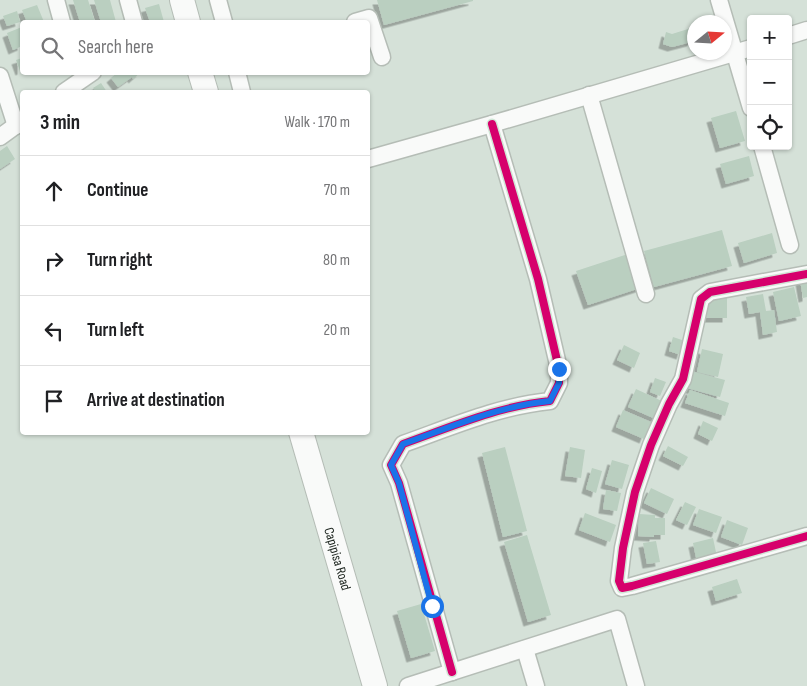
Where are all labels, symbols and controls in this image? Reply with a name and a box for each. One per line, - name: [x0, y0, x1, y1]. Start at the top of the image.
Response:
- north arrow: [687, 15, 732, 60]
- map controls: [747, 15, 792, 150]
- button: +: [747, 15, 792, 60]
- search box: [20, 20, 370, 75]
- icon: search: [38, 34, 66, 62]
- text: Search here: [78, 36, 154, 59]
- button: −: [747, 60, 792, 105]
- button: locate: [747, 105, 792, 150]
- text: 3 min: [40, 110, 80, 135]
- text: Walk · 170 m: [285, 113, 350, 132]
- icon: ahead: [40, 177, 68, 205]
- text: Continue: [87, 179, 148, 202]
- text: 70 m: [324, 181, 350, 200]
- icon: right: [40, 247, 68, 275]
- text: Turn right: [87, 249, 152, 272]
- text: 80 m: [323, 251, 350, 270]
- icon: left: [40, 317, 68, 345]
- text: Turn left: [87, 319, 144, 342]
- text: 20 m: [323, 321, 350, 340]
- route end: [548, 358, 571, 381]
- icon: arrive: [40, 387, 68, 415]
- text: Arrive at destination: [87, 389, 225, 412]
- street label: Capipisa Road: [320, 525, 355, 592]
- route start: [421, 595, 444, 618]

